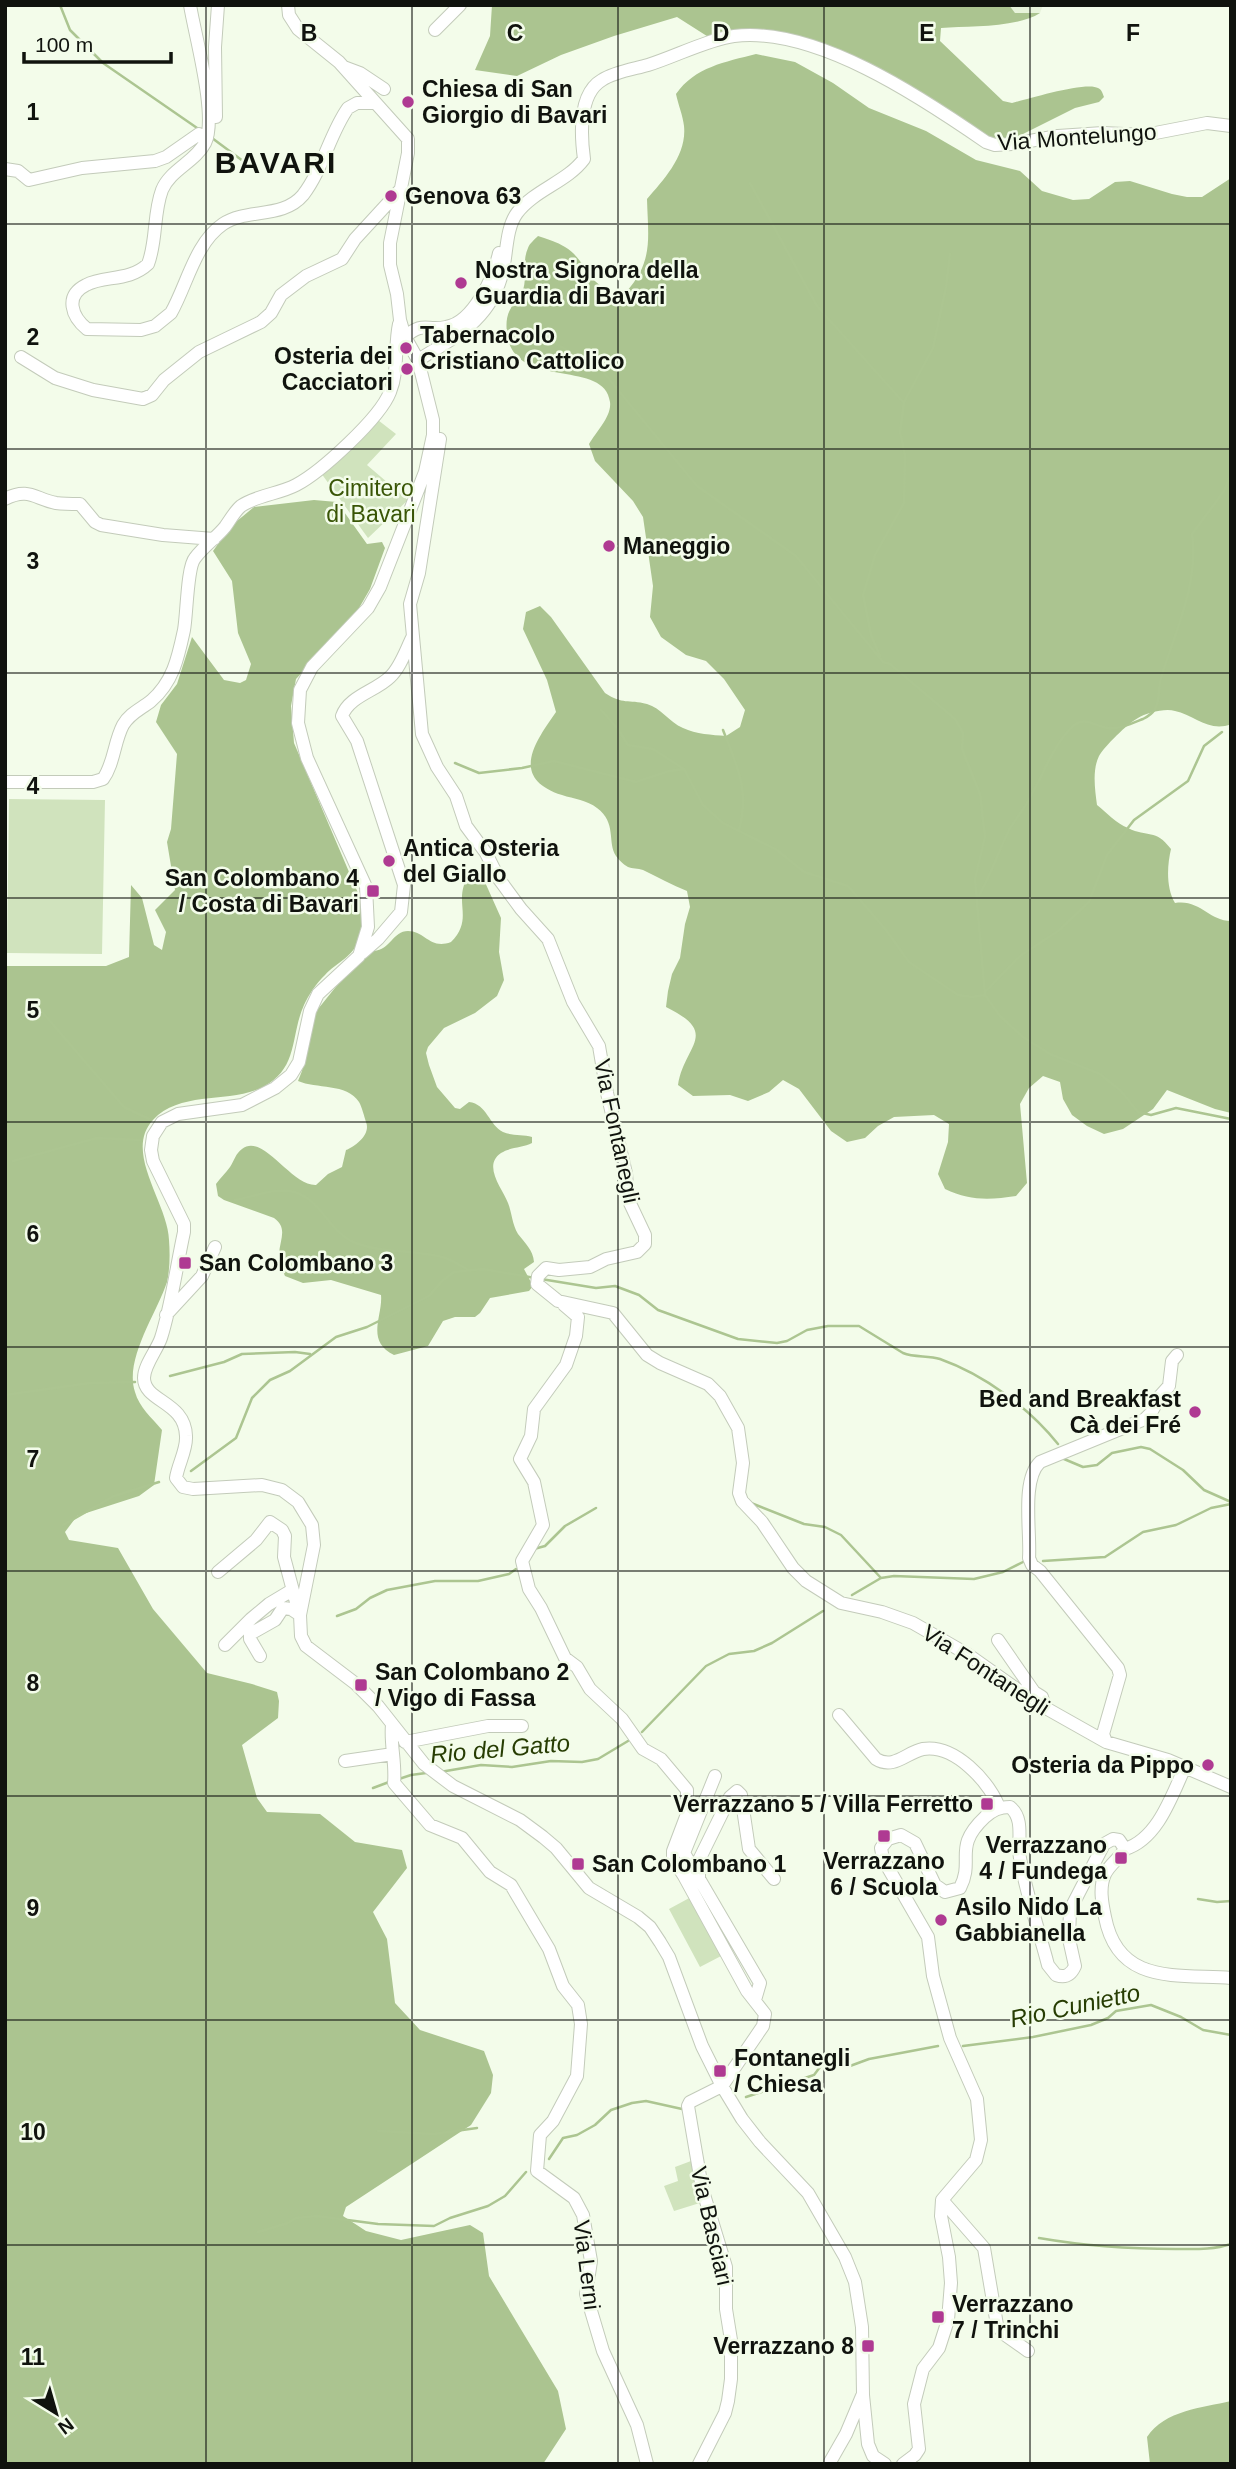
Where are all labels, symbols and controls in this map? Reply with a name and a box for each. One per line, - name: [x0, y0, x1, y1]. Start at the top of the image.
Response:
- text: B: [301, 20, 317, 46]
- text: C: [507, 20, 523, 46]
- text: D: [713, 20, 729, 46]
- text: E: [919, 20, 935, 46]
- text: F: [1126, 20, 1140, 46]
- scale bar: [24, 21, 172, 65]
- text: 100 m: [35, 33, 93, 56]
- place label: Chiesa di San Giorgio di Bavari: [422, 76, 607, 128]
- marker: Chiesa di San Giorgio di Bavari: [400, 94, 416, 110]
- text: 1: [27, 99, 40, 125]
- street label: Via Montelungo: [997, 118, 1157, 156]
- district label: BAVARI: [215, 146, 337, 179]
- place label: Genova 63: [405, 183, 521, 209]
- marker: Genova 63: [383, 188, 399, 204]
- place label: Nostra Signora della Guardia di Bavari: [475, 257, 699, 309]
- marker: Nostra Signora della Guardia di Bavari: [453, 275, 469, 291]
- place label: Tabernacolo Cristiano Cattolico: [420, 322, 624, 374]
- text: 2: [27, 324, 39, 350]
- marker: Tabernacolo Cristiano Cattolico: [398, 340, 414, 356]
- place label: Osteria dei Cacciatori: [274, 343, 393, 395]
- marker: Osteria dei Cacciatori: [399, 361, 415, 377]
- park label: Cimitero di Bavari: [326, 475, 416, 527]
- place label: Maneggio: [623, 533, 730, 559]
- marker: Maneggio: [601, 538, 617, 554]
- text: 3: [27, 548, 39, 574]
- text: 4: [27, 773, 40, 799]
- place label: Antica Osteria del Giallo: [403, 835, 559, 887]
- marker: Antica Osteria del Giallo: [381, 853, 397, 869]
- place label: San Colombano 4 / Costa di Bavari: [165, 865, 359, 917]
- marker: San Colombano 4 / Costa di Bavari: [365, 883, 381, 899]
- text: 5: [27, 997, 40, 1023]
- street label: Via Fontanegli: [589, 1057, 645, 1205]
- text: 6: [27, 1221, 39, 1247]
- place label: San Colombano 3: [199, 1250, 393, 1276]
- marker: San Colombano 3: [177, 1255, 193, 1271]
- place label: Bed and Breakfast Cà dei Fré: [979, 1386, 1181, 1438]
- marker: Bed and Breakfast Cà dei Fré: [1187, 1404, 1203, 1420]
- text: 7: [27, 1446, 39, 1472]
- street label: Via Fontanegli: [917, 1619, 1055, 1721]
- place label: San Colombano 2 / Vigo di Fassa: [375, 1659, 569, 1711]
- text: 8: [27, 1670, 40, 1696]
- marker: San Colombano 2 / Vigo di Fassa: [353, 1677, 369, 1693]
- water label: Rio del Gatto: [429, 1729, 571, 1768]
- place label: Osteria da Pippo: [1011, 1752, 1194, 1778]
- marker: Osteria da Pippo: [1200, 1757, 1216, 1773]
- place label: Verrazzano 5 / Villa Ferretto: [673, 1791, 973, 1817]
- marker: Verrazzano 5 / Villa Ferretto: [979, 1796, 995, 1812]
- marker: Verrazzano 6 / Scuola: [876, 1828, 892, 1844]
- place label: Verrazzano 4 / Fundega: [979, 1832, 1107, 1884]
- place label: Verrazzano 6 / Scuola: [823, 1848, 945, 1900]
- marker: Verrazzano 4 / Fundega: [1113, 1850, 1129, 1866]
- place label: San Colombano 1: [592, 1851, 786, 1877]
- marker: San Colombano 1: [570, 1856, 586, 1872]
- place label: Asilo Nido La Gabbianella: [955, 1894, 1102, 1946]
- text: 9: [27, 1895, 39, 1921]
- marker: Asilo Nido La Gabbianella: [933, 1912, 949, 1928]
- water label: Rio Cunietto: [1007, 1979, 1142, 2032]
- place label: Fontanegli / Chiesa: [734, 2045, 850, 2097]
- marker: Fontanegli / Chiesa: [712, 2063, 728, 2079]
- text: 10: [20, 2119, 46, 2145]
- street label: Via Basciari: [686, 2164, 738, 2288]
- street label: Via Lerni: [569, 2219, 605, 2311]
- place label: Verrazzano 7 / Trinchi: [952, 2291, 1073, 2343]
- marker: Verrazzano 7 / Trinchi: [930, 2309, 946, 2325]
- place label: Verrazzano 8: [713, 2333, 854, 2359]
- marker: Verrazzano 8: [860, 2338, 876, 2354]
- text: 11: [21, 2344, 45, 2370]
- north arrow: [21, 2378, 91, 2448]
- text: N: [54, 2414, 78, 2439]

